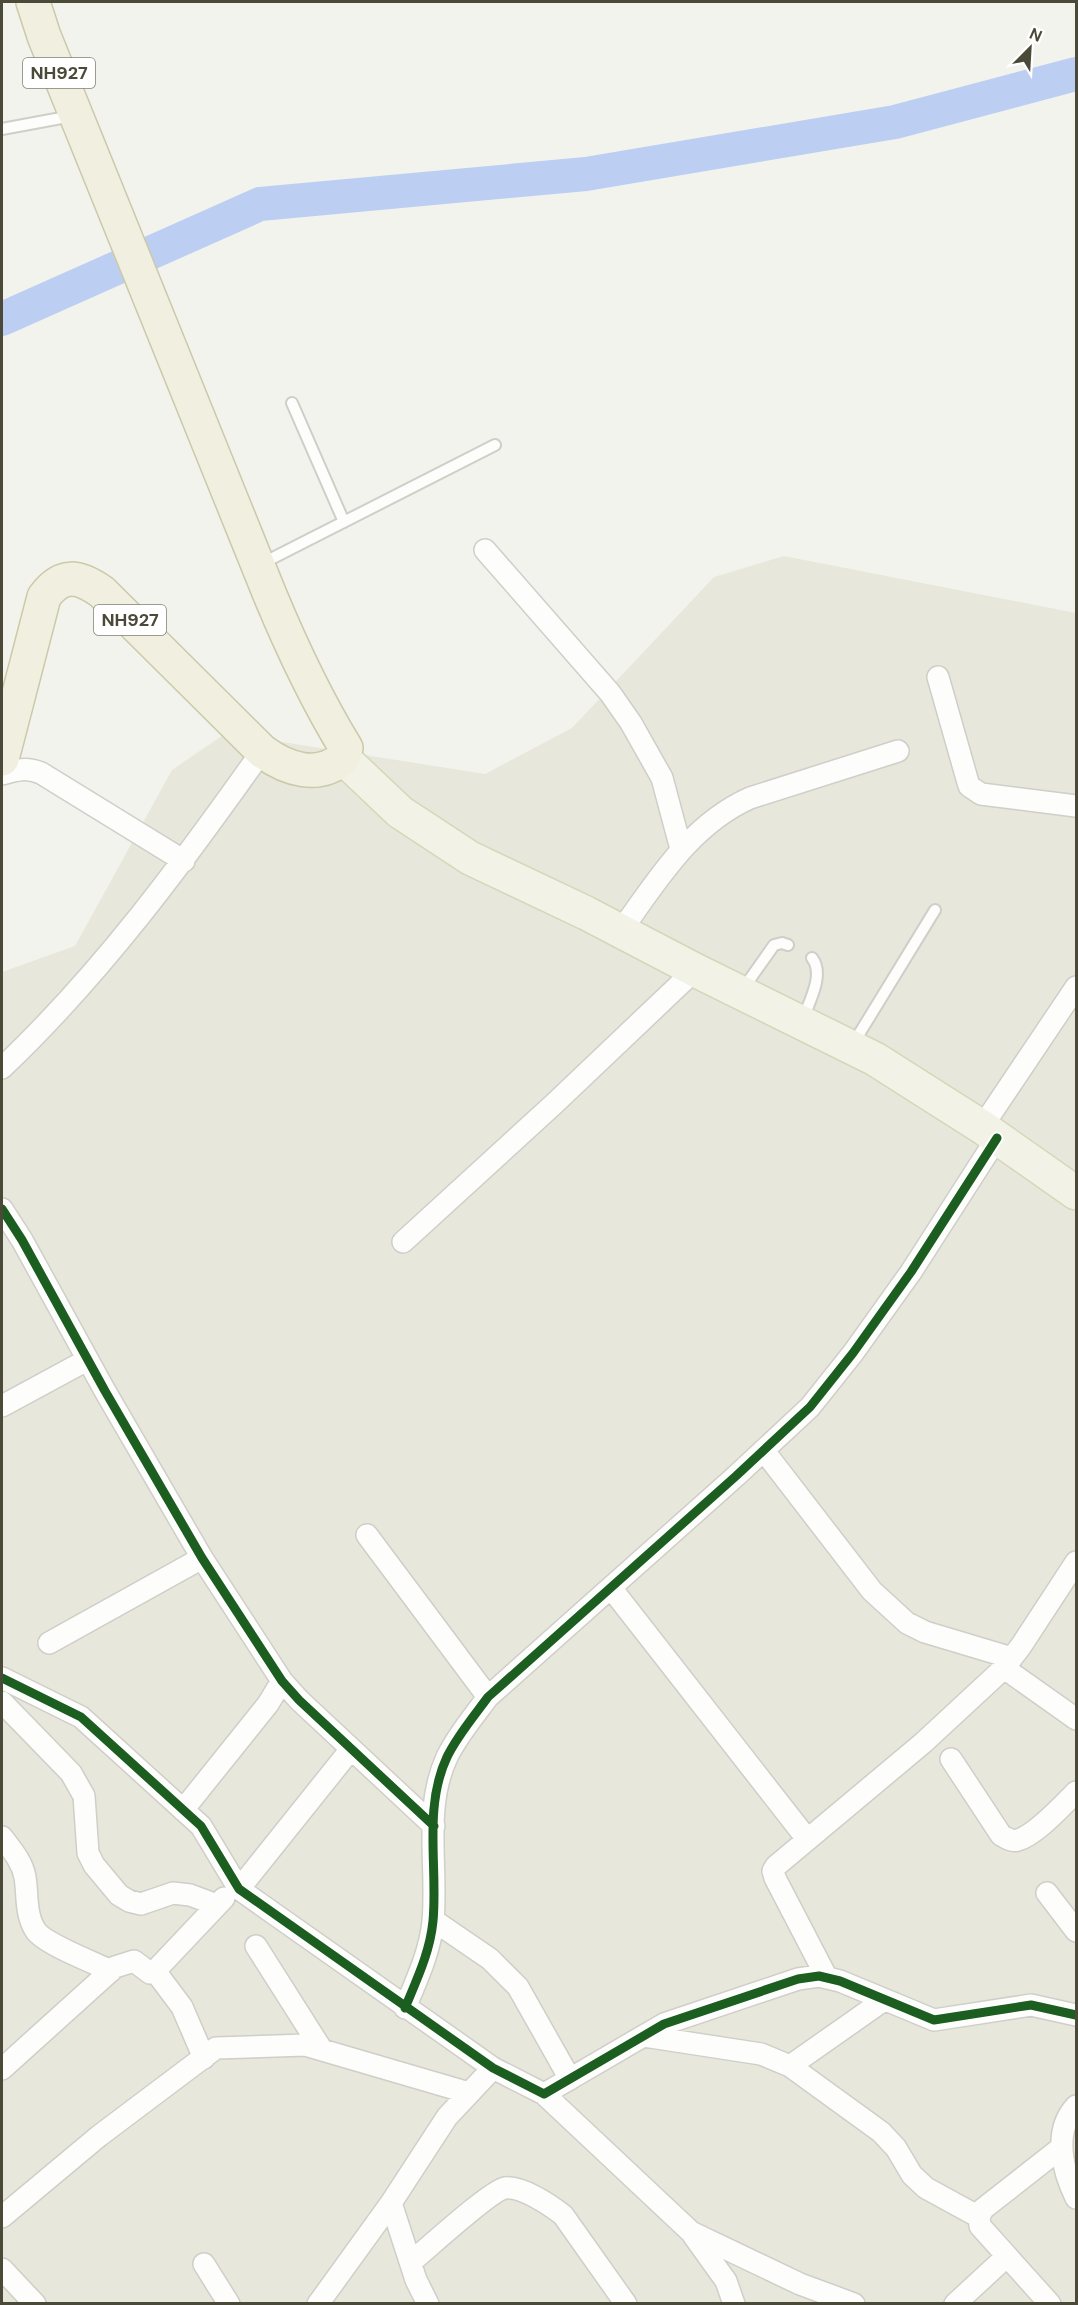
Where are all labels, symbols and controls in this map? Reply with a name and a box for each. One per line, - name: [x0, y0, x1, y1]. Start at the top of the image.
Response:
- north arrow: [1000, 18, 1060, 78]
- text: N: [1026, 23, 1045, 47]
- road number: NH927: [23, 58, 95, 88]
- road number: NH927: [94, 605, 166, 635]

